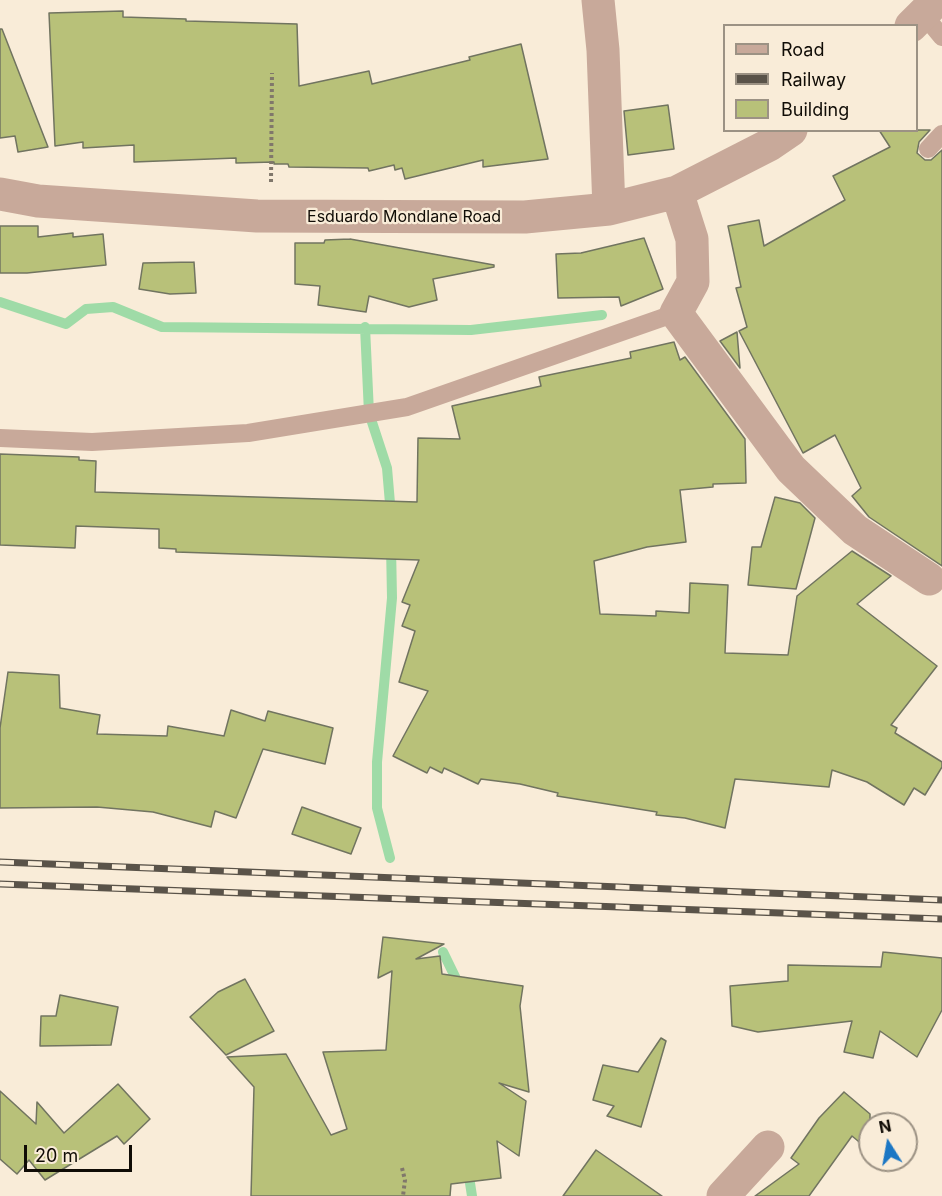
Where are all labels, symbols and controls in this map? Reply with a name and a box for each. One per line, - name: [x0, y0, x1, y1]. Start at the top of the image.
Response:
- legend: [723, 24, 918, 132]
- text: Road: [781, 39, 824, 60]
- text: Railway: [781, 69, 846, 90]
- text: Building: [781, 99, 849, 120]
- street label: Esduardo Mondlane Road: [307, 207, 501, 227]
- north arrow: [858, 1112, 918, 1172]
- text: N: [877, 1115, 893, 1137]
- scale bar: [27, 1133, 135, 1171]
- text: 20 m: [35, 1145, 78, 1166]

